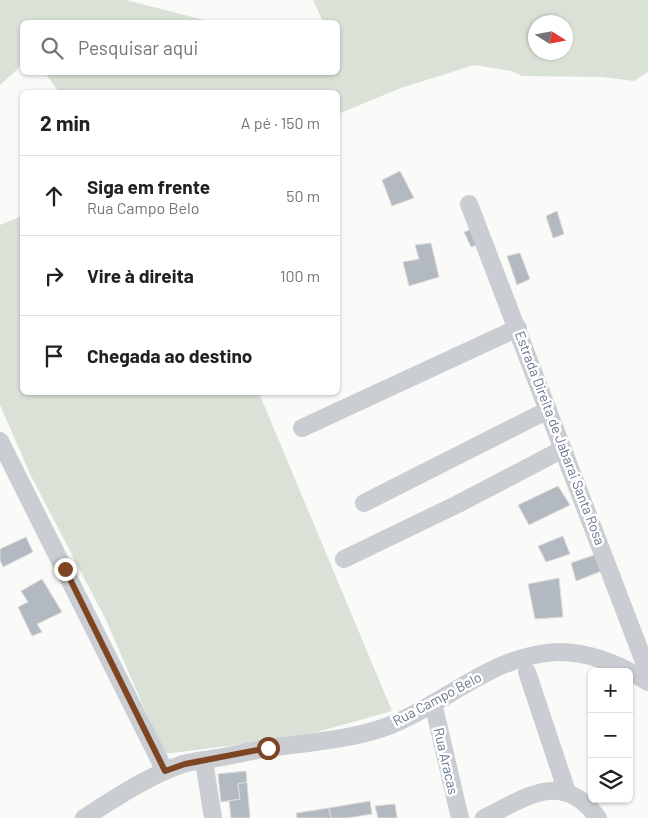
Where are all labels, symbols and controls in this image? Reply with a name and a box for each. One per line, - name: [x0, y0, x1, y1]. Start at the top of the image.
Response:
- north arrow: [528, 15, 573, 60]
- search box: [20, 20, 340, 75]
- icon: search: [38, 34, 66, 62]
- text: Pesquisar aqui: [78, 36, 198, 59]
- text: 2 min: [40, 110, 90, 135]
- text: A pé · 150 m: [241, 113, 320, 132]
- text: Siga em frente: [87, 175, 210, 198]
- icon: ahead: [40, 182, 68, 210]
- text: 50 m: [286, 186, 320, 205]
- text: Rua Campo Belo: [87, 198, 199, 217]
- icon: right: [40, 262, 68, 290]
- text: Vire à direita: [87, 264, 194, 287]
- text: 100 m: [280, 266, 320, 285]
- street label: Estrada Direita de Jabarai Santa Rosa: [512, 328, 609, 547]
- icon: arrive: [40, 342, 68, 370]
- text: Chegada ao destino: [87, 344, 252, 367]
- route end: [54, 558, 77, 581]
- street label: Rua Campo Belo: [389, 668, 484, 729]
- map controls: [588, 668, 633, 803]
- button: +: [588, 668, 633, 713]
- button: −: [588, 713, 633, 758]
- street label: Rua Aracas: [431, 726, 462, 796]
- route start: [257, 737, 280, 760]
- button: layers: [588, 758, 633, 803]

